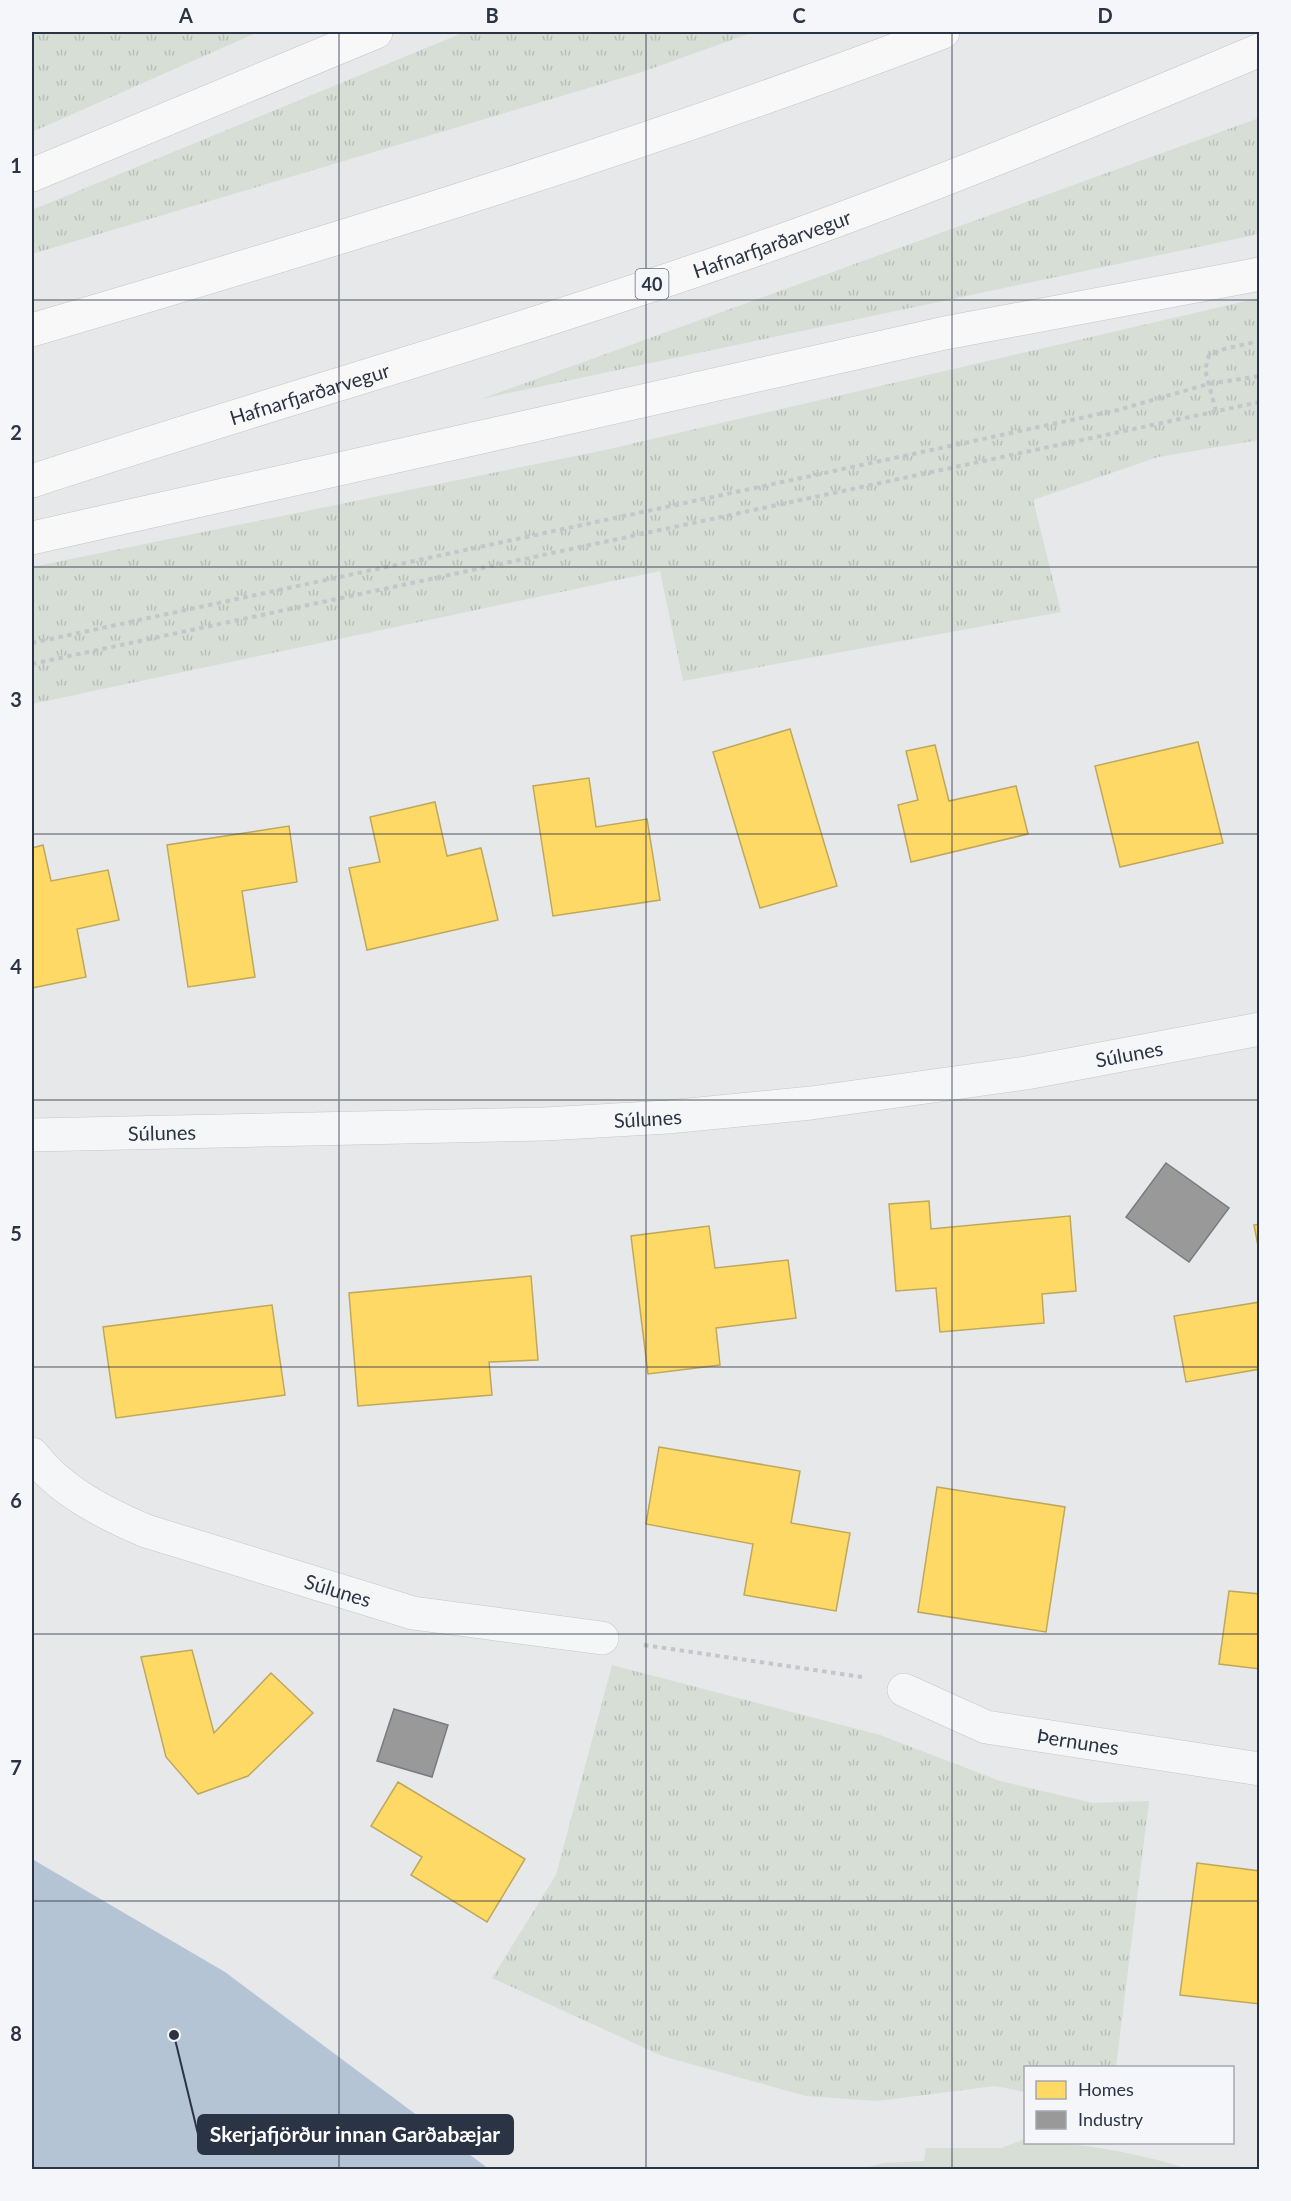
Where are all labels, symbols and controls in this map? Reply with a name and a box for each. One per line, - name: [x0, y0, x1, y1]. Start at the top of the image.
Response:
- text: A: [178, 3, 193, 27]
- text: B: [485, 3, 499, 27]
- text: C: [792, 3, 806, 27]
- text: D: [1097, 3, 1113, 27]
- text: 1: [10, 153, 22, 177]
- street label: Hafnarfjarðarvegur: [690, 204, 855, 283]
- road number: 40: [636, 269, 668, 299]
- street label: Hafnarfjarðarvegur: [227, 357, 393, 429]
- text: 2: [10, 420, 22, 444]
- text: 3: [10, 687, 22, 711]
- text: 4: [10, 954, 22, 978]
- street label: Súlunes: [1093, 1036, 1165, 1072]
- street label: Súlunes: [613, 1104, 683, 1132]
- street label: Súlunes: [128, 1119, 196, 1145]
- text: 5: [10, 1221, 22, 1245]
- text: 6: [10, 1488, 22, 1512]
- street label: Súlunes: [302, 1569, 374, 1611]
- street label: Þernunes: [1035, 1723, 1121, 1759]
- text: 7: [10, 1755, 22, 1779]
- text: 8: [10, 2021, 22, 2045]
- legend: [1024, 2066, 1234, 2144]
- text: Homes: [1078, 2078, 1134, 2100]
- text: Industry: [1078, 2108, 1144, 2130]
- callout: Skerjafjörður innan Garðabæjar: [198, 2115, 513, 2154]
- text: Skerjafjörður innan Garðabæjar: [210, 2121, 500, 2146]

